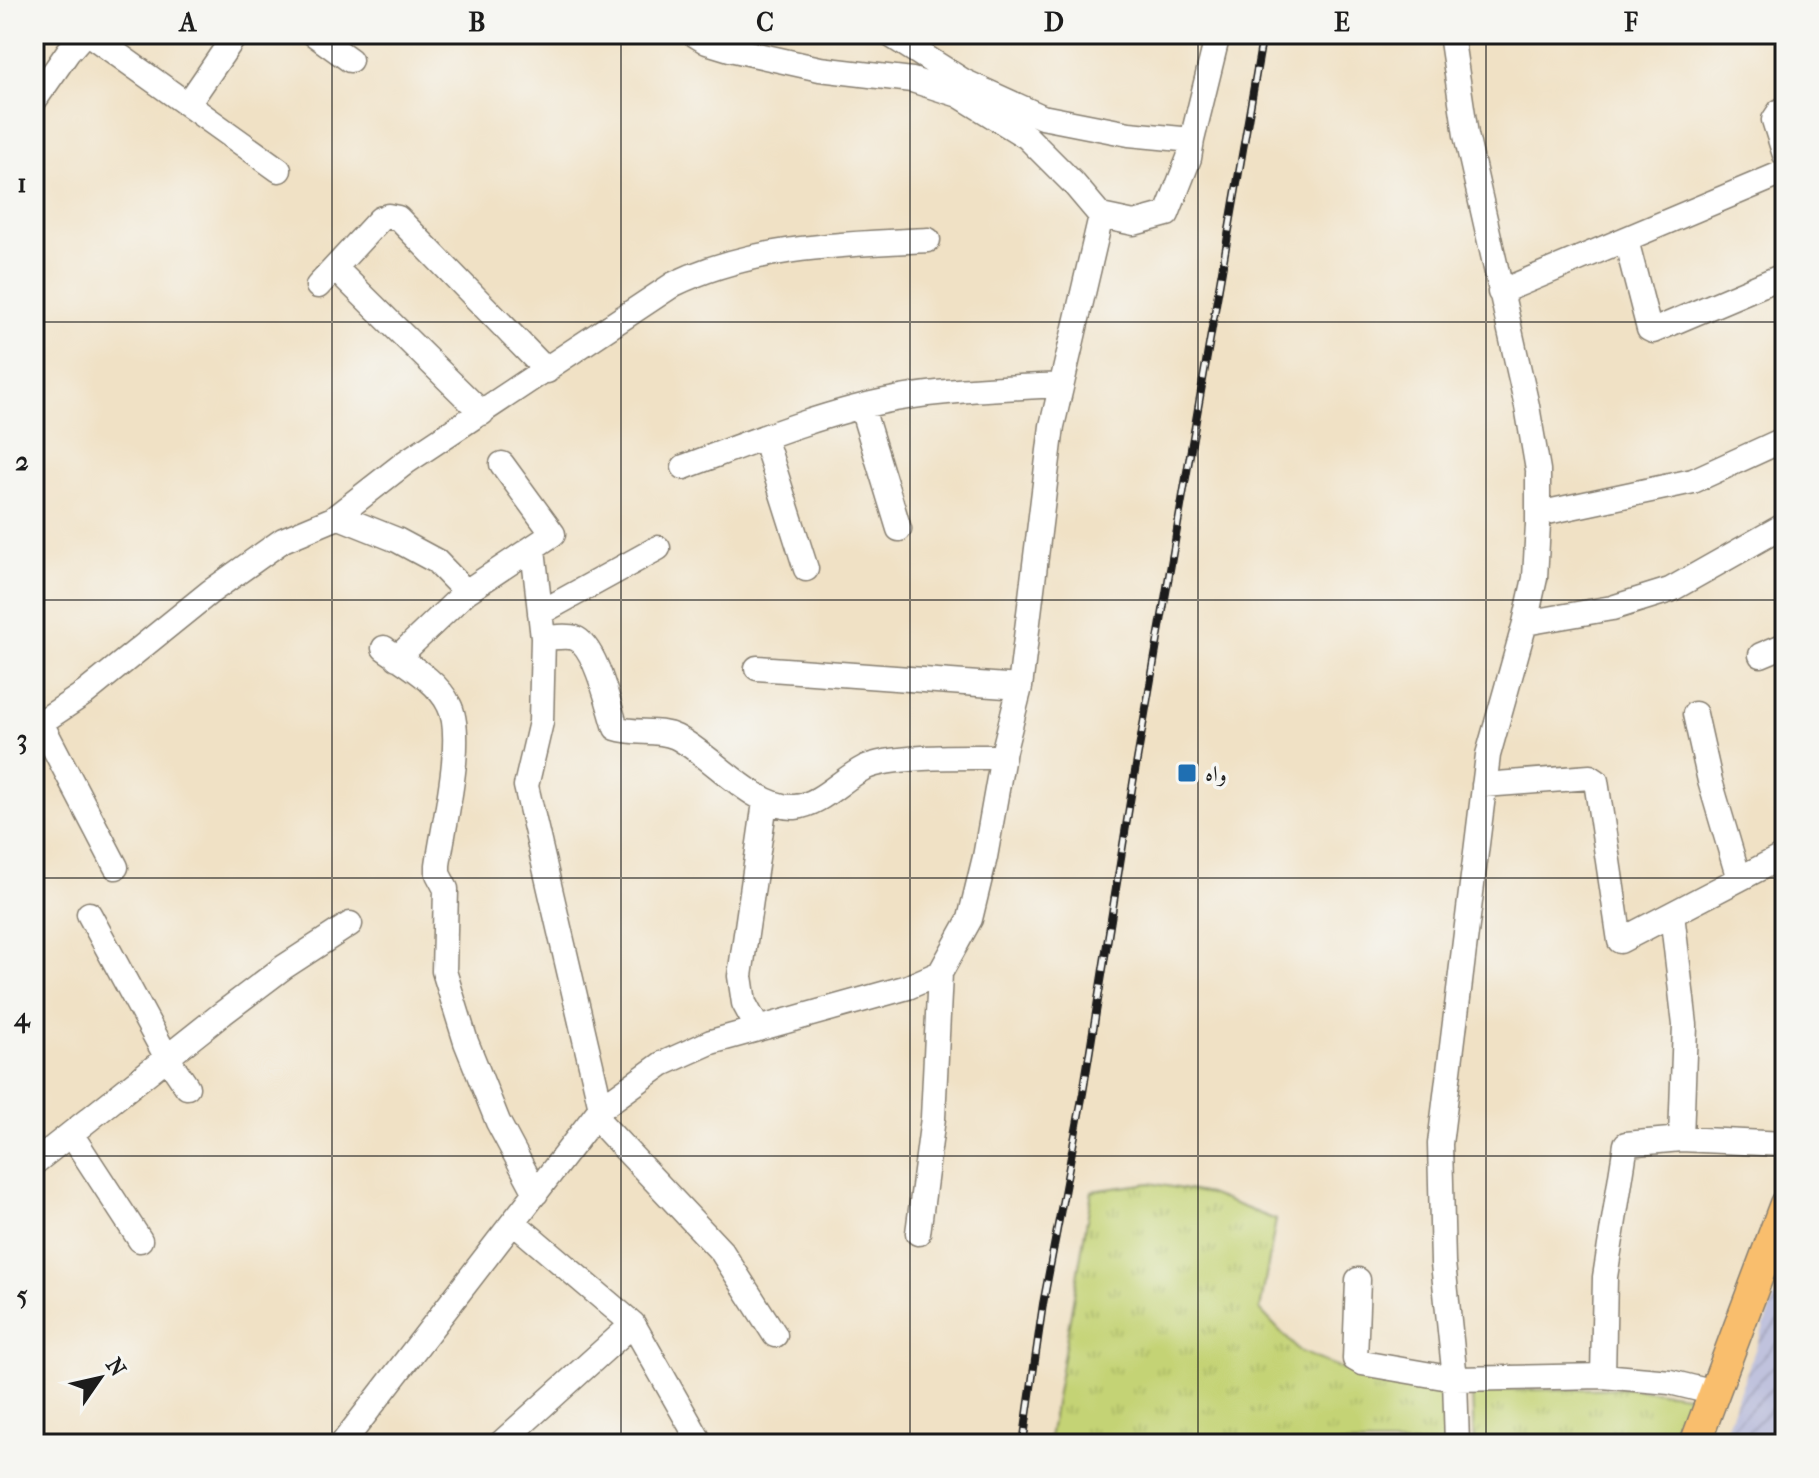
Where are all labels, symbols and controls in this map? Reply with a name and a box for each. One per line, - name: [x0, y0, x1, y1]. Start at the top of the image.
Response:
- text: A: [178, 7, 198, 38]
- text: B: [469, 7, 486, 38]
- text: C: [756, 7, 774, 38]
- text: D: [1044, 7, 1064, 38]
- text: E: [1334, 7, 1350, 38]
- text: F: [1623, 7, 1638, 38]
- text: 1: [17, 168, 27, 199]
- text: 2: [15, 446, 29, 477]
- text: 3: [17, 724, 27, 755]
- place label: واہ: [1205, 761, 1227, 787]
- marker: واہ: [1176, 762, 1198, 784]
- text: 4: [13, 1002, 31, 1034]
- text: 5: [16, 1280, 28, 1311]
- north arrow: [60, 1338, 140, 1418]
- text: N: [100, 1353, 131, 1382]

